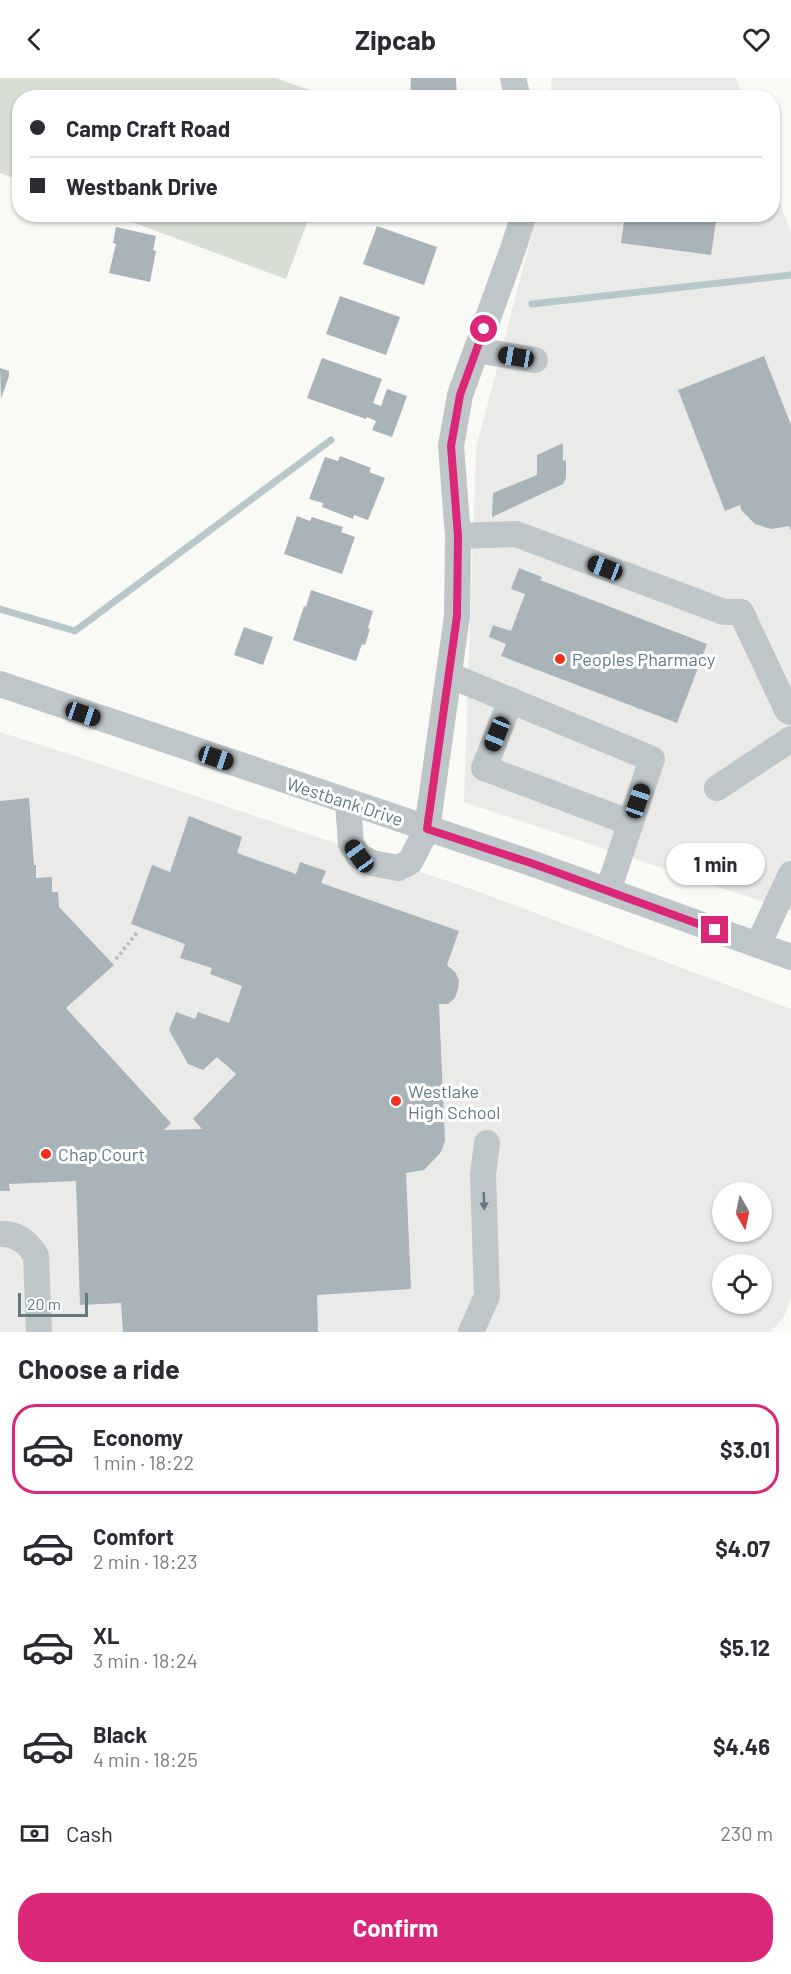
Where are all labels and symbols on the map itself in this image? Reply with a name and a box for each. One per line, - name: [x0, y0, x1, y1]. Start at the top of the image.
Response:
- route start: [470, 315, 497, 342]
- car: [497, 345, 535, 369]
- car: [585, 553, 625, 583]
- place label: Peoples Pharmacy: [572, 648, 715, 670]
- marker: Peoples Pharmacy: [553, 652, 567, 666]
- car: [63, 700, 103, 728]
- car: [482, 714, 512, 754]
- car: [196, 744, 236, 772]
- street label: Westbank Drive: [284, 772, 406, 830]
- car: [624, 781, 652, 821]
- car: [341, 836, 377, 876]
- callout: 1 min: [666, 843, 764, 885]
- route end: [701, 916, 728, 943]
- place label: Westlake High School: [408, 1080, 501, 1123]
- marker: Westlake High School: [389, 1094, 403, 1108]
- place label: Chap Court: [58, 1143, 145, 1165]
- marker: Chap Court: [39, 1147, 53, 1161]
- north arrow: [712, 1182, 772, 1242]
- one-way arrow: [479, 1191, 489, 1210]
- scale bar: [18, 1290, 88, 1318]

